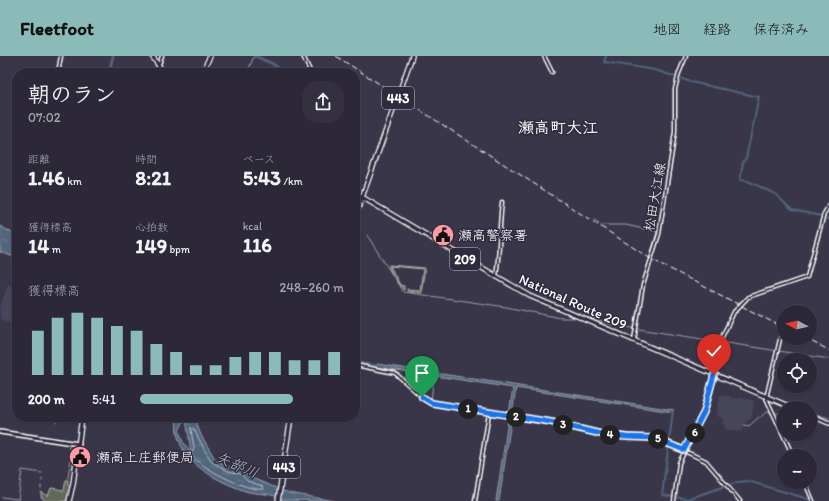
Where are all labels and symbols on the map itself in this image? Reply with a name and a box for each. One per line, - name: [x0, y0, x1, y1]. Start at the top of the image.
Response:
- road number: 443: [382, 87, 414, 109]
- district label: 瀬高町大江: [518, 118, 598, 137]
- street label: 松田大江線: [641, 161, 669, 233]
- public building icon: 瀬高警察署: [430, 222, 456, 248]
- place label: 瀬高警察署: [458, 227, 528, 244]
- road number: 209: [450, 248, 480, 270]
- street label: National Route 209: [516, 271, 630, 333]
- north arrow: [777, 305, 817, 345]
- pin: [697, 334, 731, 375]
- pin: [405, 356, 439, 397]
- pin: 1: [458, 399, 478, 419]
- pin: 2: [506, 407, 526, 427]
- pin: 3: [553, 415, 573, 435]
- pin: 6: [685, 423, 705, 443]
- pin: 4: [600, 425, 620, 445]
- pin: 5: [648, 429, 668, 449]
- public building icon: 瀬高上庄郵便局: [67, 444, 93, 470]
- water label: 矢部川: [213, 448, 261, 482]
- place label: 瀬高上庄郵便局: [96, 449, 194, 466]
- road number: 443: [268, 456, 300, 478]

